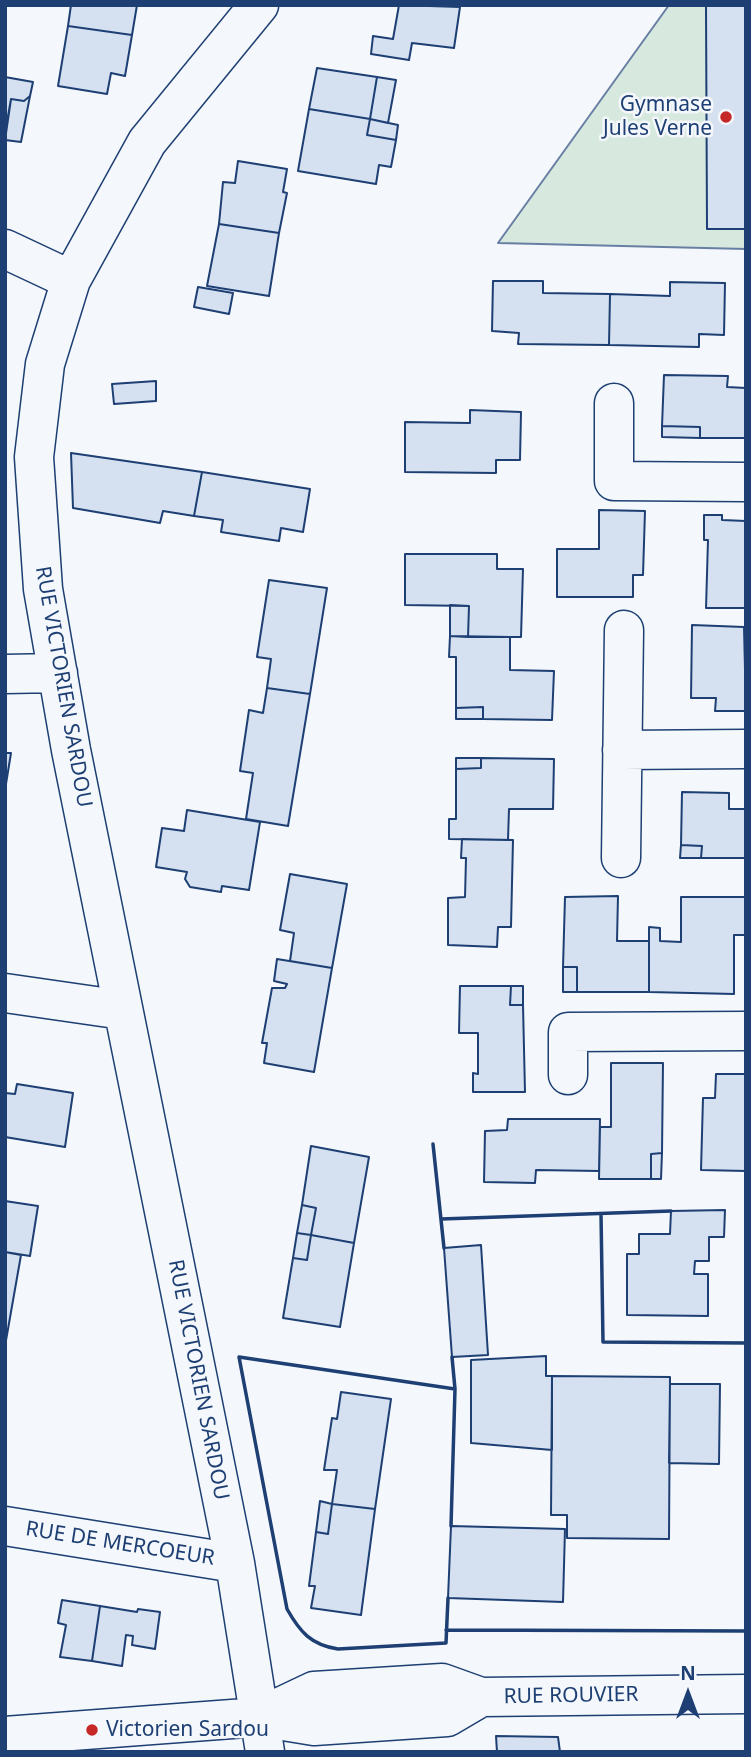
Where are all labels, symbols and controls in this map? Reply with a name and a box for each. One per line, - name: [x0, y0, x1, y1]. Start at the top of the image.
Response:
- place label: Gymnase Jules Verne: [603, 92, 712, 142]
- marker: Gymnase Jules Verne: [718, 109, 734, 125]
- street label: RUE VICTORIEN SARDOU: [29, 564, 97, 810]
- street label: RUE VICTORIEN SARDOU: [162, 1258, 234, 1502]
- street label: RUE DE MERCOEUR: [24, 1517, 216, 1571]
- north arrow: [653, 1659, 723, 1729]
- text: N: [680, 1660, 696, 1686]
- street label: RUE ROUVIER: [503, 1682, 639, 1710]
- place label: Victorien Sardou: [106, 1717, 269, 1743]
- marker: Victorien Sardou: [84, 1722, 100, 1738]

